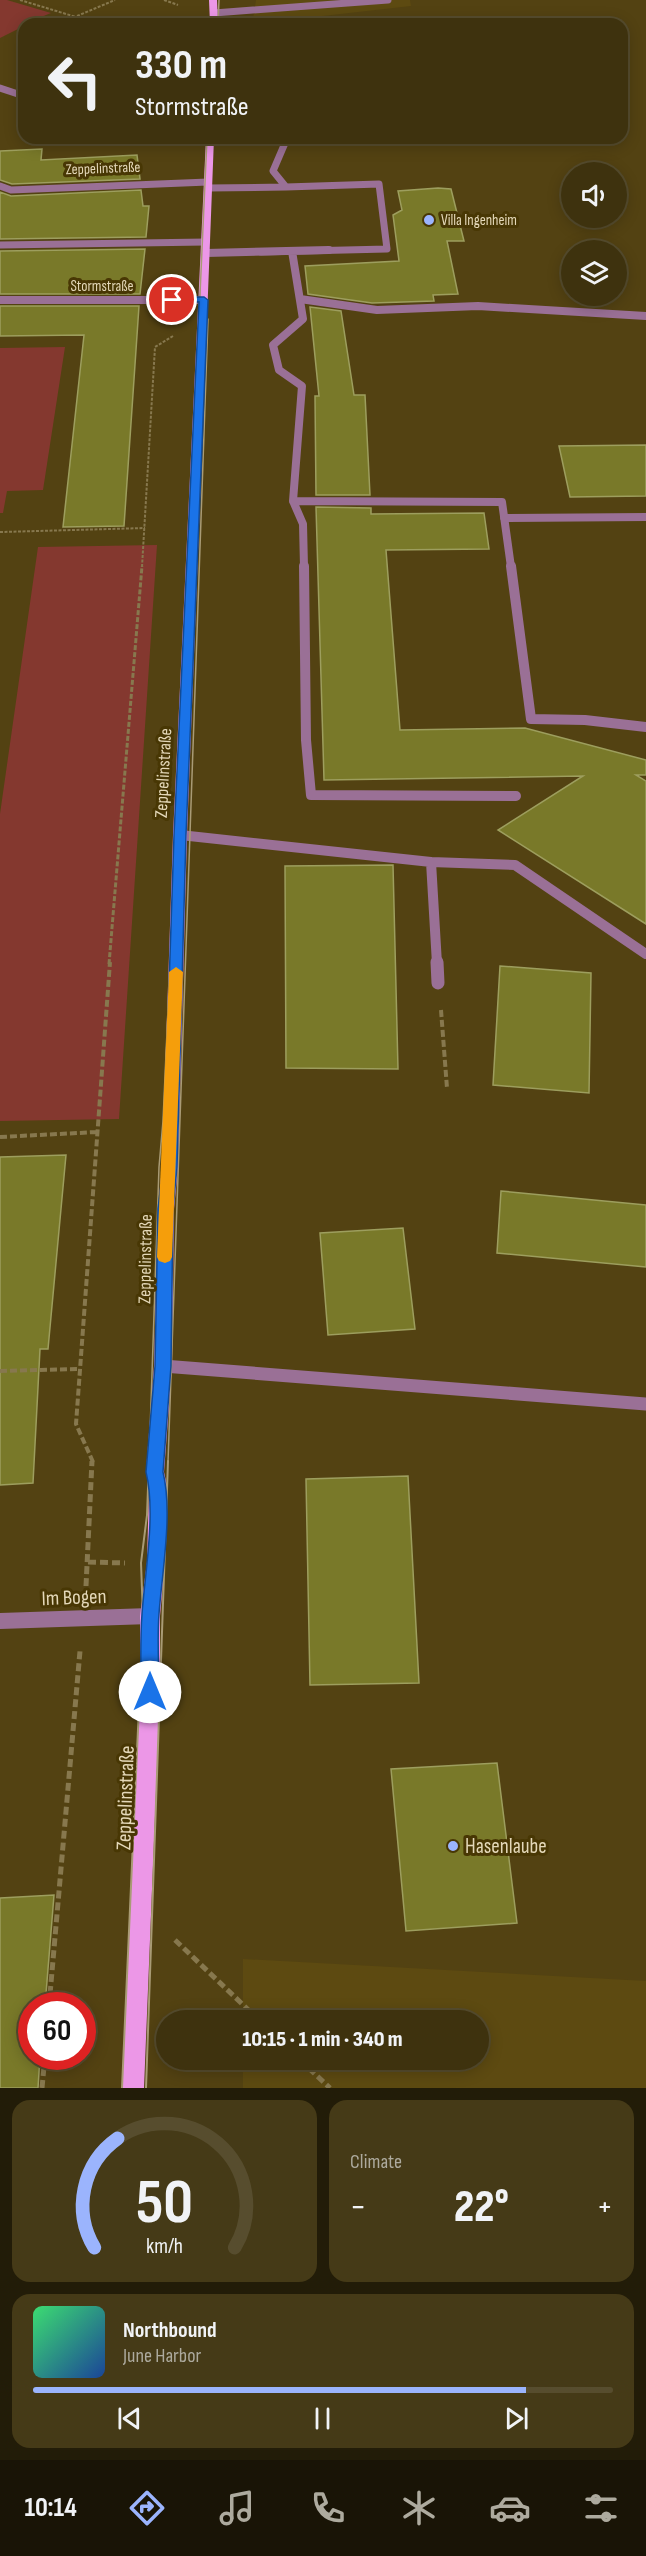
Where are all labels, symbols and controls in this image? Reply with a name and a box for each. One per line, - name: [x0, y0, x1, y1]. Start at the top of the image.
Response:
- text: 330 m: [135, 40, 227, 91]
- icon: left: [36, 42, 114, 120]
- text: Stormstraße: [135, 91, 249, 123]
- street label: Zeppelinstraße: [65, 158, 141, 179]
- map controls: [561, 162, 627, 306]
- button: sound: [561, 162, 627, 228]
- place label: Villa Ingenheim: [441, 211, 517, 230]
- marker: Villa Ingenheim: [422, 213, 436, 227]
- button: layers: [561, 240, 627, 306]
- pin: [146, 274, 197, 325]
- street label: Stormstraße: [70, 277, 134, 296]
- icon: arrive: [155, 283, 188, 316]
- street label: Zeppelinstraße: [151, 728, 176, 818]
- street label: Zeppelinstraße: [134, 1214, 157, 1304]
- street label: Im Bogen: [41, 1584, 107, 1611]
- position arrow: [118, 1660, 182, 1724]
- street label: Zeppelinstraße: [111, 1745, 140, 1851]
- place label: Hasenlaube: [465, 1834, 547, 1859]
- marker: Hasenlaube: [446, 1839, 460, 1853]
- speed limit sign: 60: [18, 1992, 96, 2070]
- text: 10:15 · 1 min · 340 m: [242, 2026, 403, 2053]
- text: Climate: [350, 2150, 402, 2174]
- text: 50: [136, 2166, 193, 2241]
- text: 22°: [454, 2180, 509, 2235]
- text: −: [350, 2187, 366, 2227]
- text: +: [597, 2187, 613, 2227]
- text: km/h: [146, 2234, 183, 2259]
- text: Northbound: [123, 2317, 217, 2344]
- text: June Harbor: [123, 2344, 201, 2368]
- icon: previous: [113, 2402, 146, 2435]
- icon: pause: [306, 2402, 339, 2435]
- icon: next: [500, 2402, 533, 2435]
- icon: directions: [126, 2487, 168, 2529]
- icon: music: [216, 2487, 258, 2529]
- icon: phone: [307, 2487, 349, 2529]
- icon: climate: [398, 2487, 440, 2529]
- icon: car: [489, 2487, 531, 2529]
- icon: filters: [580, 2487, 622, 2529]
- text: 10:14: [24, 2492, 77, 2524]

